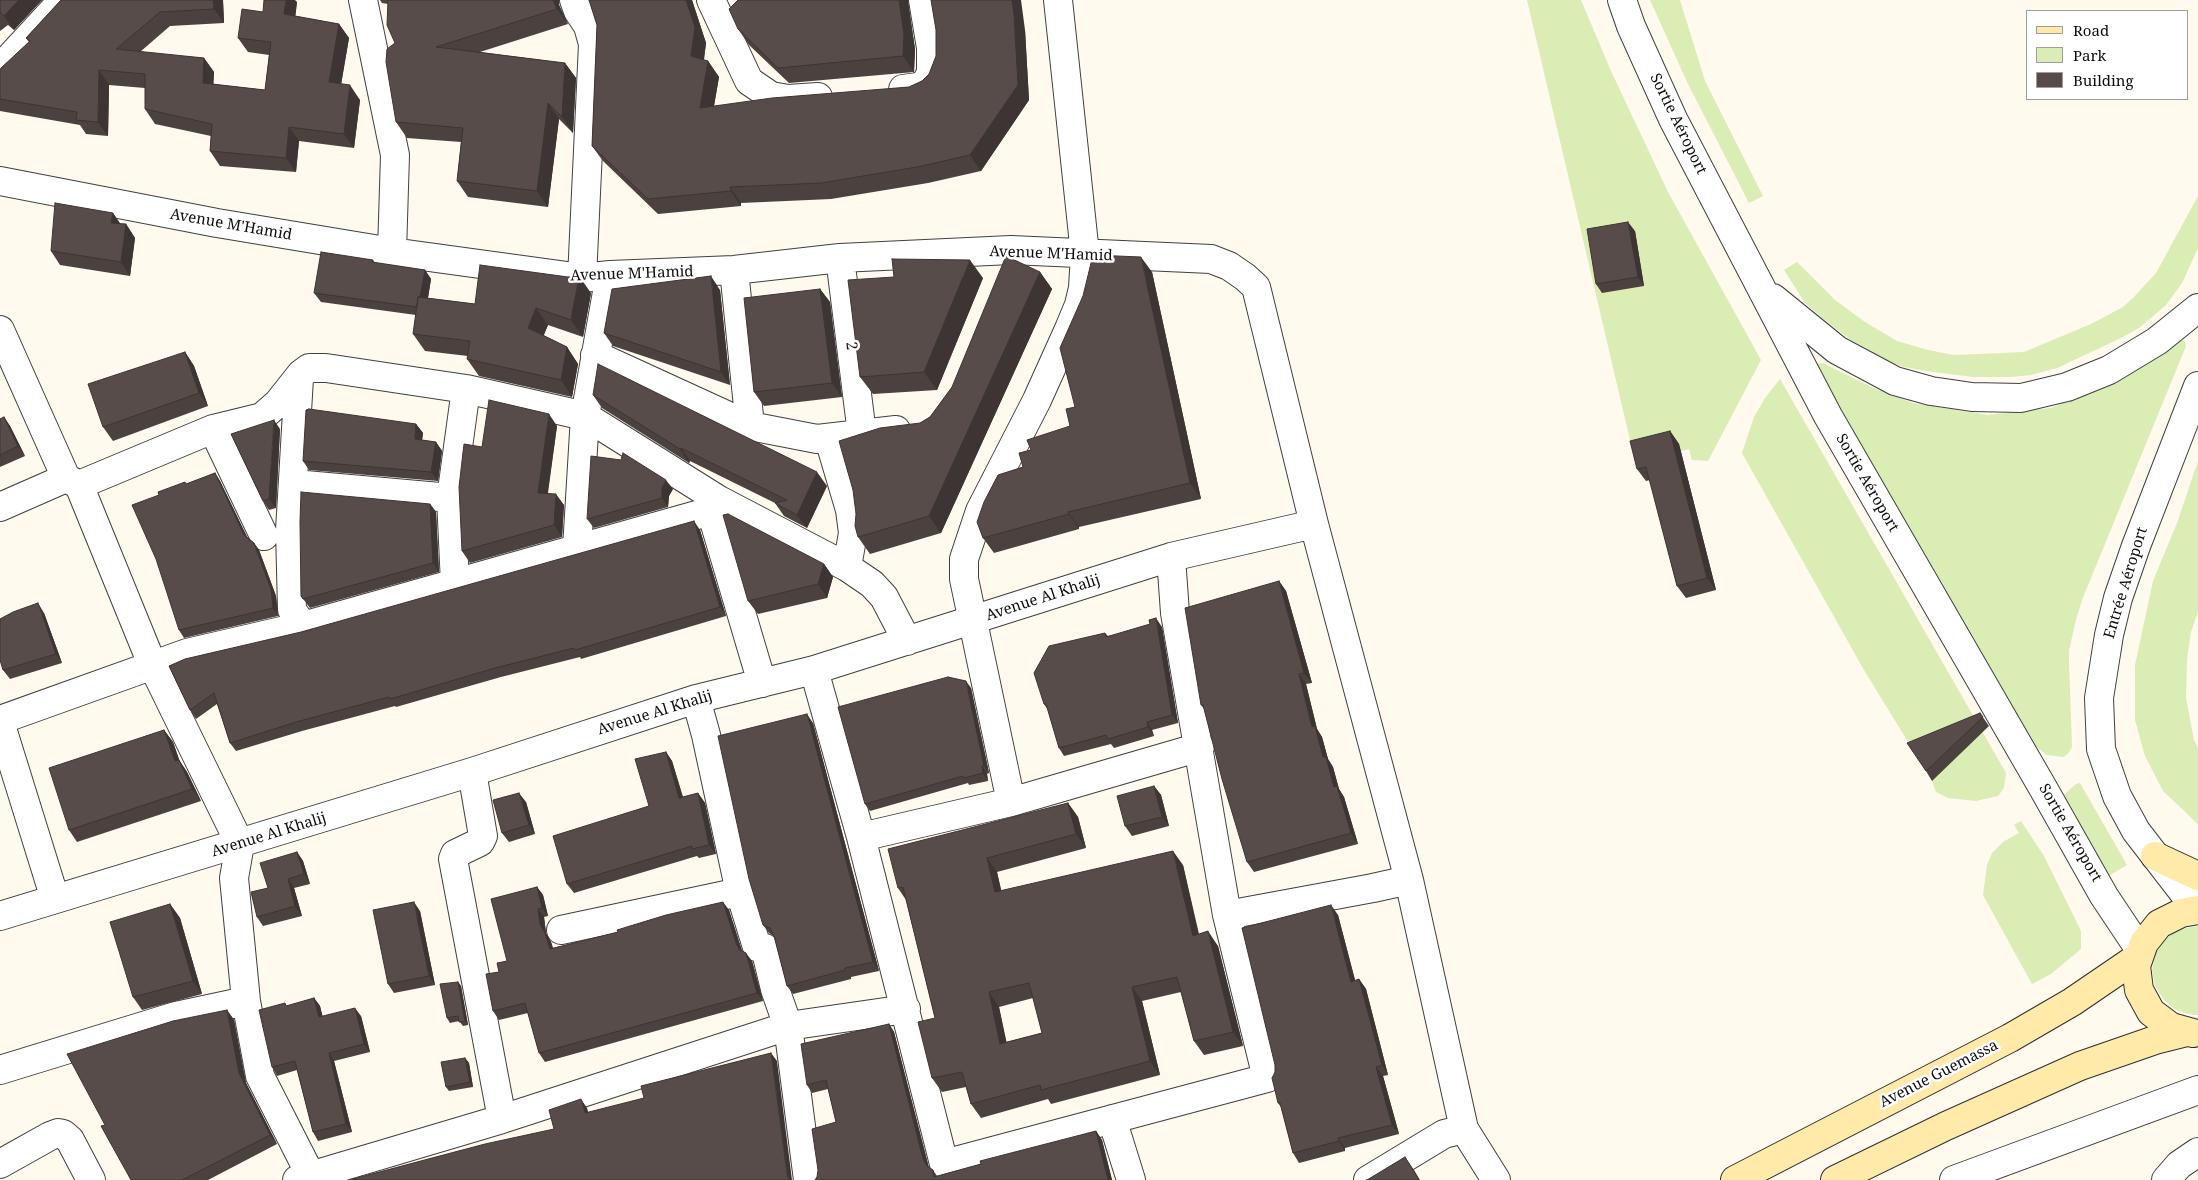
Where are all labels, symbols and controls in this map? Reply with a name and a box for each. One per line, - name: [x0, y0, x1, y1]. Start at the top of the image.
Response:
- legend: [2026, 10, 2188, 100]
- text: Road: [2073, 20, 2109, 40]
- text: Park: [2073, 45, 2106, 65]
- text: Building: [2073, 70, 2134, 90]
- street label: Sortie Aéroport: [1646, 71, 1710, 177]
- street label: Avenue M'Hamid: [169, 205, 293, 245]
- street label: Avenue M'Hamid: [989, 243, 1113, 265]
- street label: Avenue M'Hamid: [570, 263, 694, 285]
- street label: 2: [842, 341, 860, 351]
- street label: Sortie Aéroport: [1832, 431, 1902, 535]
- street label: Entrée Aéroport: [2101, 525, 2151, 641]
- street label: Avenue Al Khalij: [984, 571, 1102, 625]
- street label: Avenue Al Khalij: [595, 687, 715, 739]
- street label: Sortie Aéroport: [2035, 781, 2105, 885]
- street label: Avenue Al Khalij: [209, 809, 329, 861]
- street label: Avenue Guemassa: [1877, 1036, 2001, 1112]

